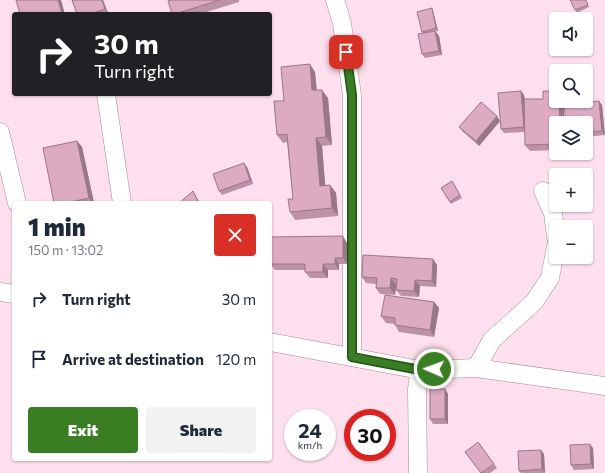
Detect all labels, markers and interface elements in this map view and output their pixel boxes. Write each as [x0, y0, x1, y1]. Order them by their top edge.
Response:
map controls [549, 12, 593, 264]
button: sound [549, 12, 593, 56]
text: 30 m [94, 26, 159, 60]
icon: right [28, 28, 80, 80]
pin [329, 35, 363, 69]
icon: arrive [335, 41, 357, 63]
text: Turn right [94, 60, 174, 82]
button: search [549, 64, 593, 108]
button: layers [549, 116, 593, 160]
button: + [549, 168, 593, 212]
text: 1 min [28, 212, 86, 241]
button: close [214, 214, 256, 256]
button: − [549, 220, 593, 264]
text: 150 m · 13:02 [28, 242, 103, 258]
icon: right [28, 288, 50, 310]
text: Turn right [62, 290, 131, 308]
text: 30 m [222, 290, 256, 308]
icon: arrive [28, 348, 50, 370]
position arrow [413, 348, 455, 390]
text: Arrive at destination [62, 350, 204, 368]
text: 120 m [216, 350, 256, 368]
button: Exit [28, 407, 138, 453]
button: Share [146, 407, 256, 453]
speed limit sign: 30 [344, 409, 396, 461]
text: 24 [298, 418, 322, 442]
text: km/h [298, 439, 322, 451]

